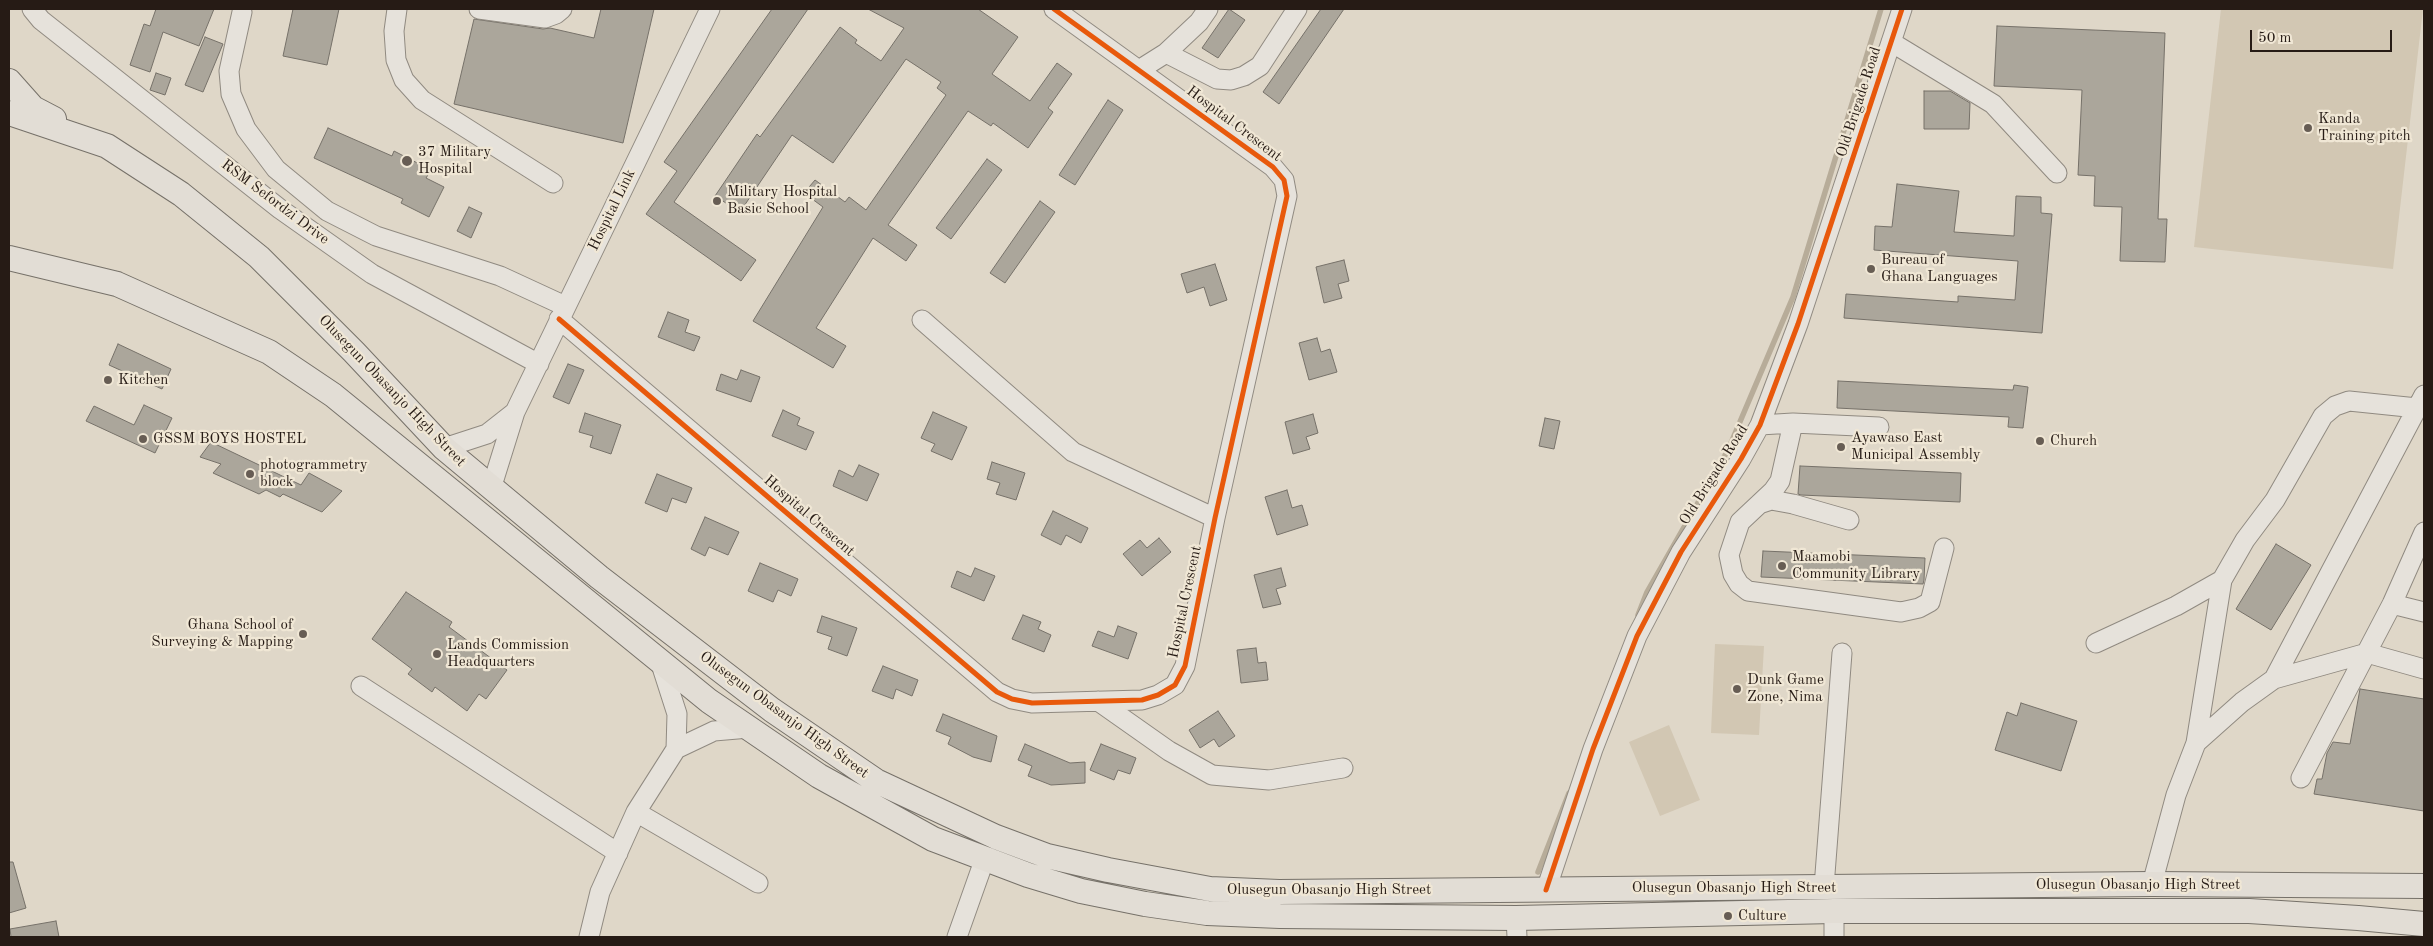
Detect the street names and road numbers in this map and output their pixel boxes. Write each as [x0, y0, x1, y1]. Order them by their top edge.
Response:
street label: Old Brigade Road [1833, 45, 1885, 159]
street label: Hospital Crescent [1183, 82, 1285, 166]
street label: RSM Sefordzi Drive [218, 156, 332, 248]
street label: Hospital Link [585, 166, 639, 254]
street label: Olusegun Obasanjo High Street [314, 311, 470, 471]
street label: Old Brigade Road [1676, 421, 1752, 529]
street label: Hospital Crescent [760, 472, 858, 560]
street label: Hospital Crescent [1164, 544, 1206, 660]
street label: Olusegun Obasanjo High Street [696, 648, 872, 782]
street label: Olusegun Obasanjo High Street [2036, 876, 2240, 894]
street label: Olusegun Obasanjo High Street [1632, 879, 1836, 897]
street label: Olusegun Obasanjo High Street [1227, 881, 1431, 899]

